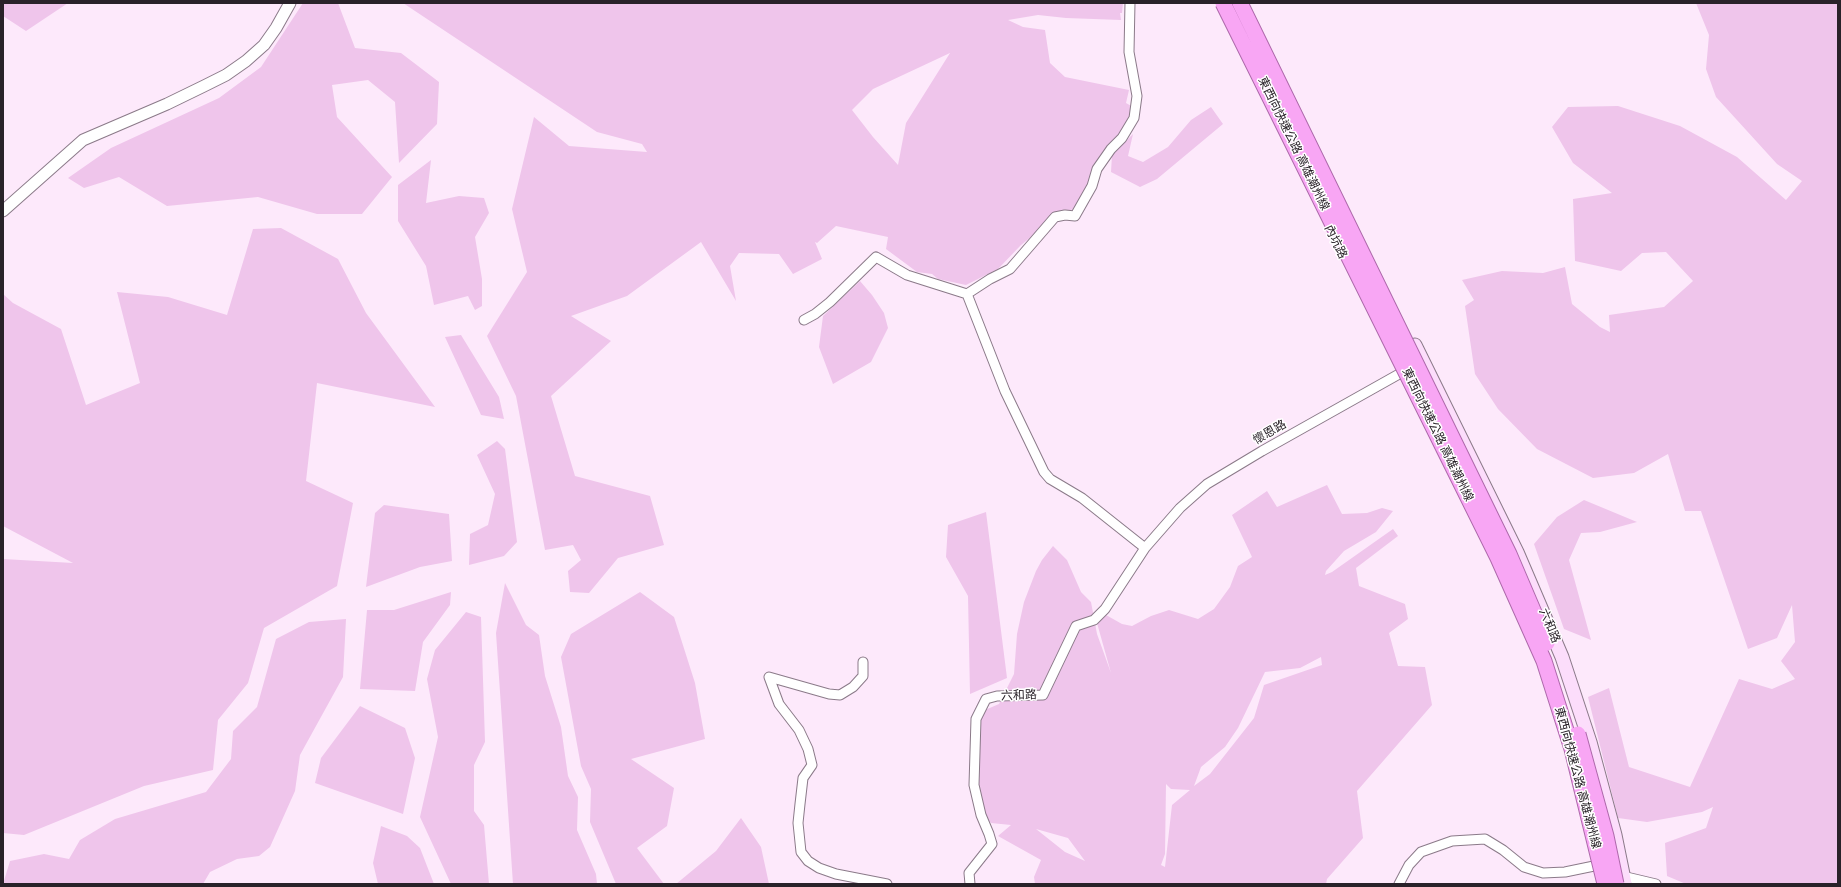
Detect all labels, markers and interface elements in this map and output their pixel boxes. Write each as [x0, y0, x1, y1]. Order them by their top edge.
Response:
street label: 東西向快速公路 高雄潮州線 [1254, 75, 1332, 213]
street label: 內坑路 [1321, 223, 1349, 261]
street label: 東西向快速公路 高雄潮州線 [1398, 366, 1476, 504]
street label: 懷恩路 [1251, 418, 1289, 448]
street label: 六和路 [1535, 607, 1563, 645]
street label: 六和路 [1001, 688, 1037, 704]
street label: 東西向快速公路 高雄潮州線 [1551, 705, 1603, 851]

